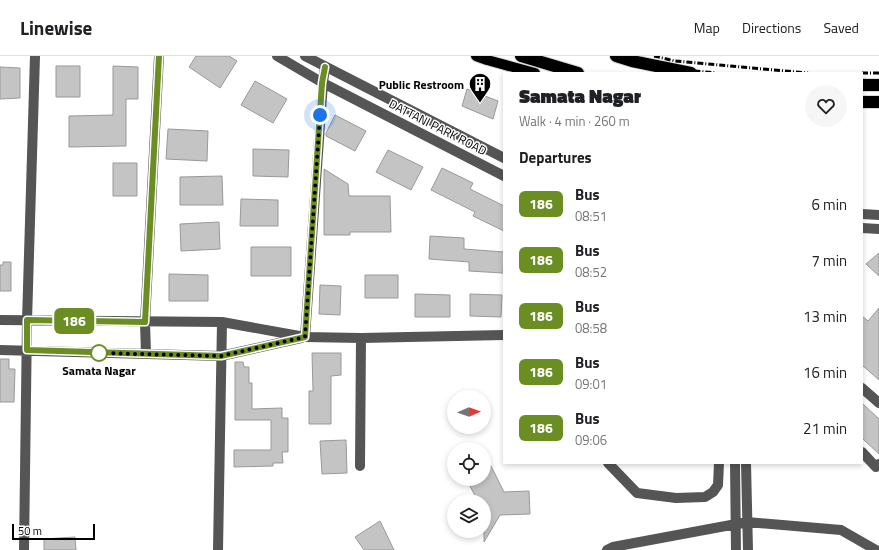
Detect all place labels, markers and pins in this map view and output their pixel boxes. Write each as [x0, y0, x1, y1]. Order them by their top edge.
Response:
building icon: Public Restroom [467, 71, 493, 104]
place label: Public Restroom [379, 75, 464, 94]
marker: Samata Nagar [90, 344, 108, 362]
place label: Samata Nagar [62, 361, 136, 380]

